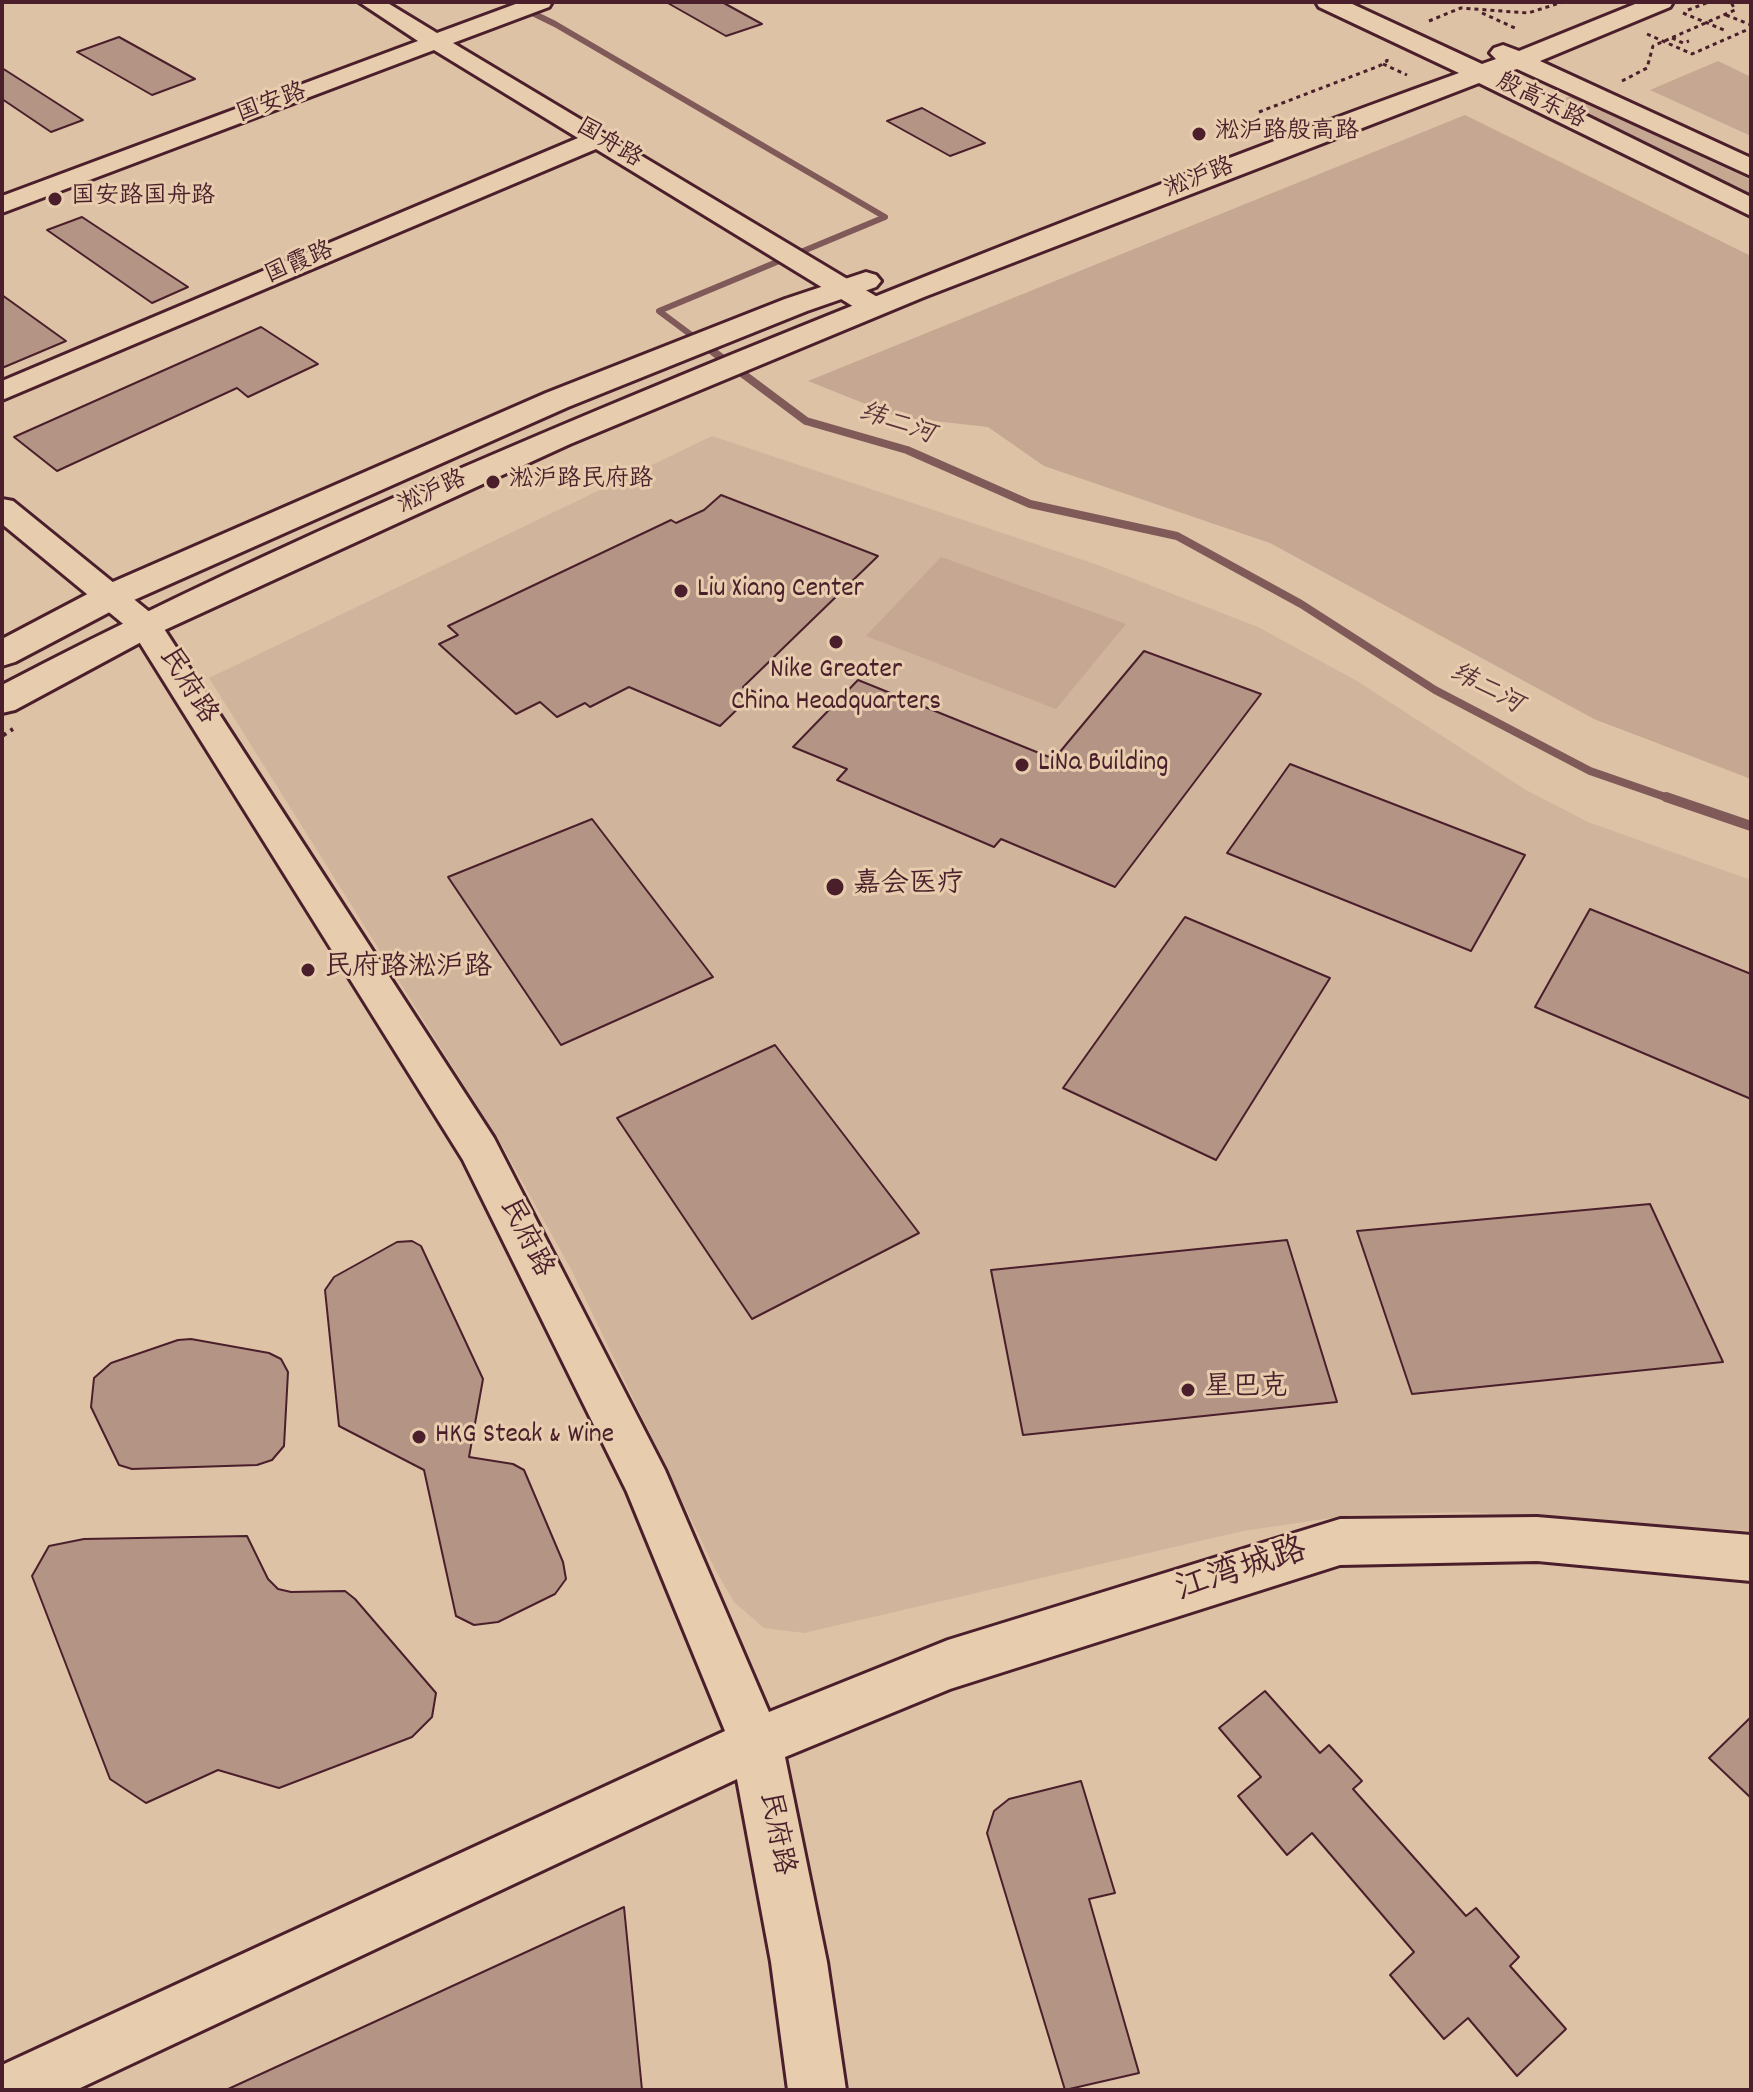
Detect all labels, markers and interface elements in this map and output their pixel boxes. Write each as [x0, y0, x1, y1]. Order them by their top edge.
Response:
street label: 殷高东路 [1491, 69, 1589, 137]
street label: 国安路 [233, 79, 311, 131]
street label: 国舟路 [570, 114, 646, 176]
place label: 淞沪路殷高路 [1215, 120, 1359, 148]
marker: 淞沪路殷高路 [1190, 125, 1208, 143]
street label: 淞沪路 [1161, 154, 1239, 206]
place label: 国安路国舟路 [71, 185, 215, 213]
marker: 国安路国舟路 [46, 190, 64, 208]
street label: 国霞路 [261, 238, 339, 292]
water label: 纬二河 [854, 399, 938, 453]
street label: 淞沪路 [394, 466, 472, 522]
place label: 淞沪路民府路 [509, 468, 653, 496]
marker: 淞沪路民府路 [484, 473, 502, 491]
place label: Liu Xiang Center [697, 574, 864, 608]
marker: Liu Xiang Center [672, 582, 690, 600]
marker: Nike Greater China Headquarters [827, 633, 845, 651]
street label: 民府路 [149, 642, 223, 732]
place label: Nike Greater China Headquarters [731, 655, 941, 721]
water label: 纬二河 [1443, 659, 1527, 723]
place label: LiNa Building [1038, 748, 1169, 782]
marker: LiNa Building [1013, 756, 1031, 774]
place label: 嘉会医疗 [853, 870, 965, 904]
marker: 嘉会医疗 [824, 876, 846, 898]
place label: 民府路淞沪路 [324, 953, 492, 987]
marker: 民府路淞沪路 [299, 961, 317, 979]
street label: 民府路 [490, 1194, 558, 1284]
place label: 星巴克 [1204, 1373, 1288, 1407]
marker: 星巴克 [1179, 1381, 1197, 1399]
place label: HKG Steak & Wine [435, 1420, 614, 1454]
marker: HKG Steak & Wine [410, 1428, 428, 1446]
street label: 江湾城路 [1171, 1533, 1313, 1613]
street label: 民府路 [749, 1790, 799, 1878]

